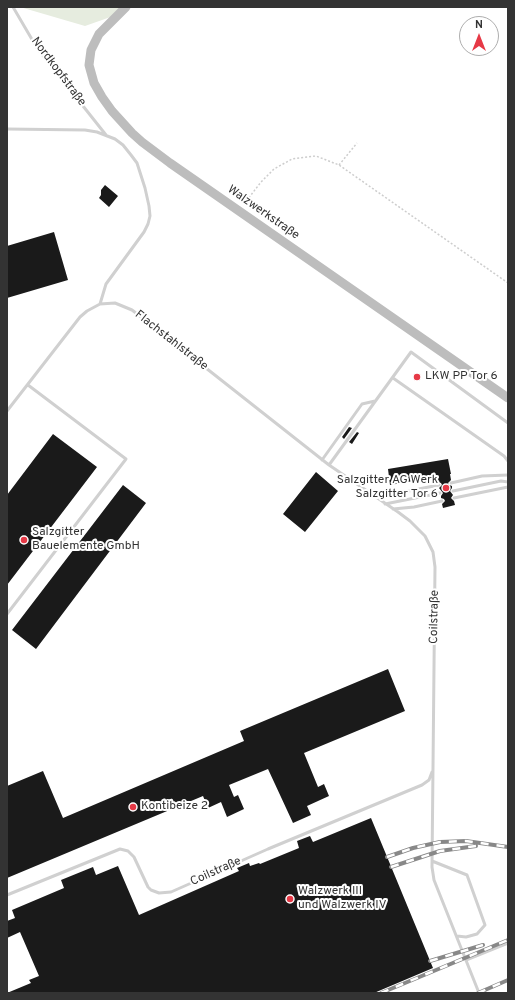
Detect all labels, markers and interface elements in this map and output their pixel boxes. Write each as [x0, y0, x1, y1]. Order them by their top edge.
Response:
north arrow [459, 16, 499, 56]
text: N [475, 18, 483, 32]
street label: Nordkopfstraße [27, 35, 89, 109]
street label: Walzwerkstraße [224, 183, 302, 243]
street label: Flachstahlstraße [132, 308, 210, 374]
place label: LKW PP Tor 6 [425, 370, 498, 384]
marker: LKW PP Tor 6 [412, 372, 422, 382]
place label: Salzgitter AG Werk Salzgitter Tor 6 [337, 474, 438, 502]
marker: Salzgitter AG Werk Salzgitter Tor 6 [441, 483, 451, 493]
place label: Salzgitter Bauelemente GmbH [32, 526, 140, 554]
marker: Salzgitter Bauelemente GmbH [19, 535, 29, 545]
street label: Coilstraße [427, 590, 443, 644]
place label: Kontibeize 2 [141, 800, 208, 814]
marker: Kontibeize 2 [128, 802, 138, 812]
street label: Coilstraße [188, 854, 244, 890]
place label: Walzwerk III und Walzwerk IV [298, 885, 387, 913]
marker: Walzwerk III und Walzwerk IV [285, 894, 295, 904]

